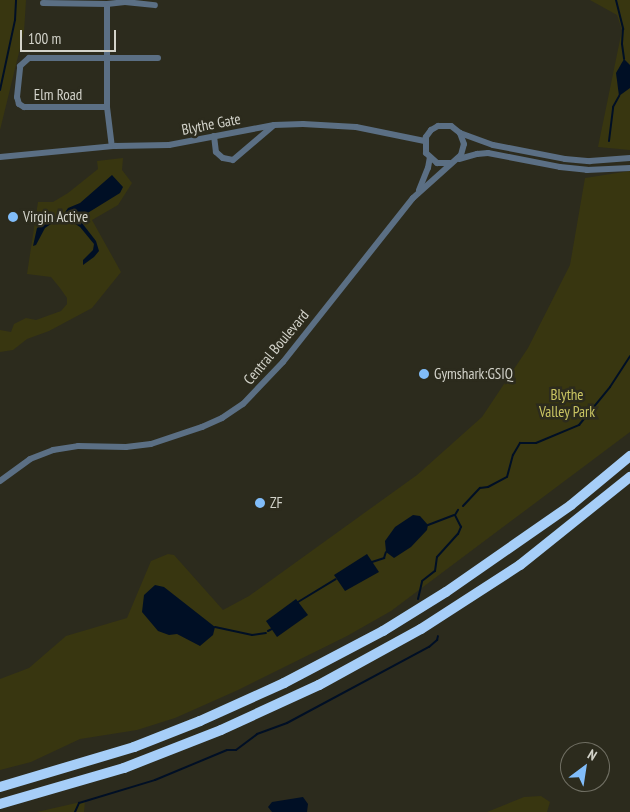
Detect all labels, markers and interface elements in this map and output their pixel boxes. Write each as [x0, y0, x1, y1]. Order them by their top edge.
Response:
scale bar [22, 20, 119, 52]
text: 100 m [28, 29, 61, 48]
street label: Elm Road [34, 86, 82, 104]
street label: Blythe Gate [180, 109, 242, 139]
place label: Virgin Active [23, 208, 88, 226]
marker: Virgin Active [7, 211, 19, 223]
street label: Central Boulevard [240, 306, 312, 388]
place label: Gymshark:GSIQ [434, 365, 513, 383]
marker: Gymshark:GSIQ [418, 368, 430, 380]
park label: Blythe Valley Park [539, 385, 595, 420]
place label: ZF [270, 494, 283, 512]
marker: ZF [254, 497, 266, 509]
north arrow [560, 742, 610, 792]
text: N [584, 745, 600, 765]

